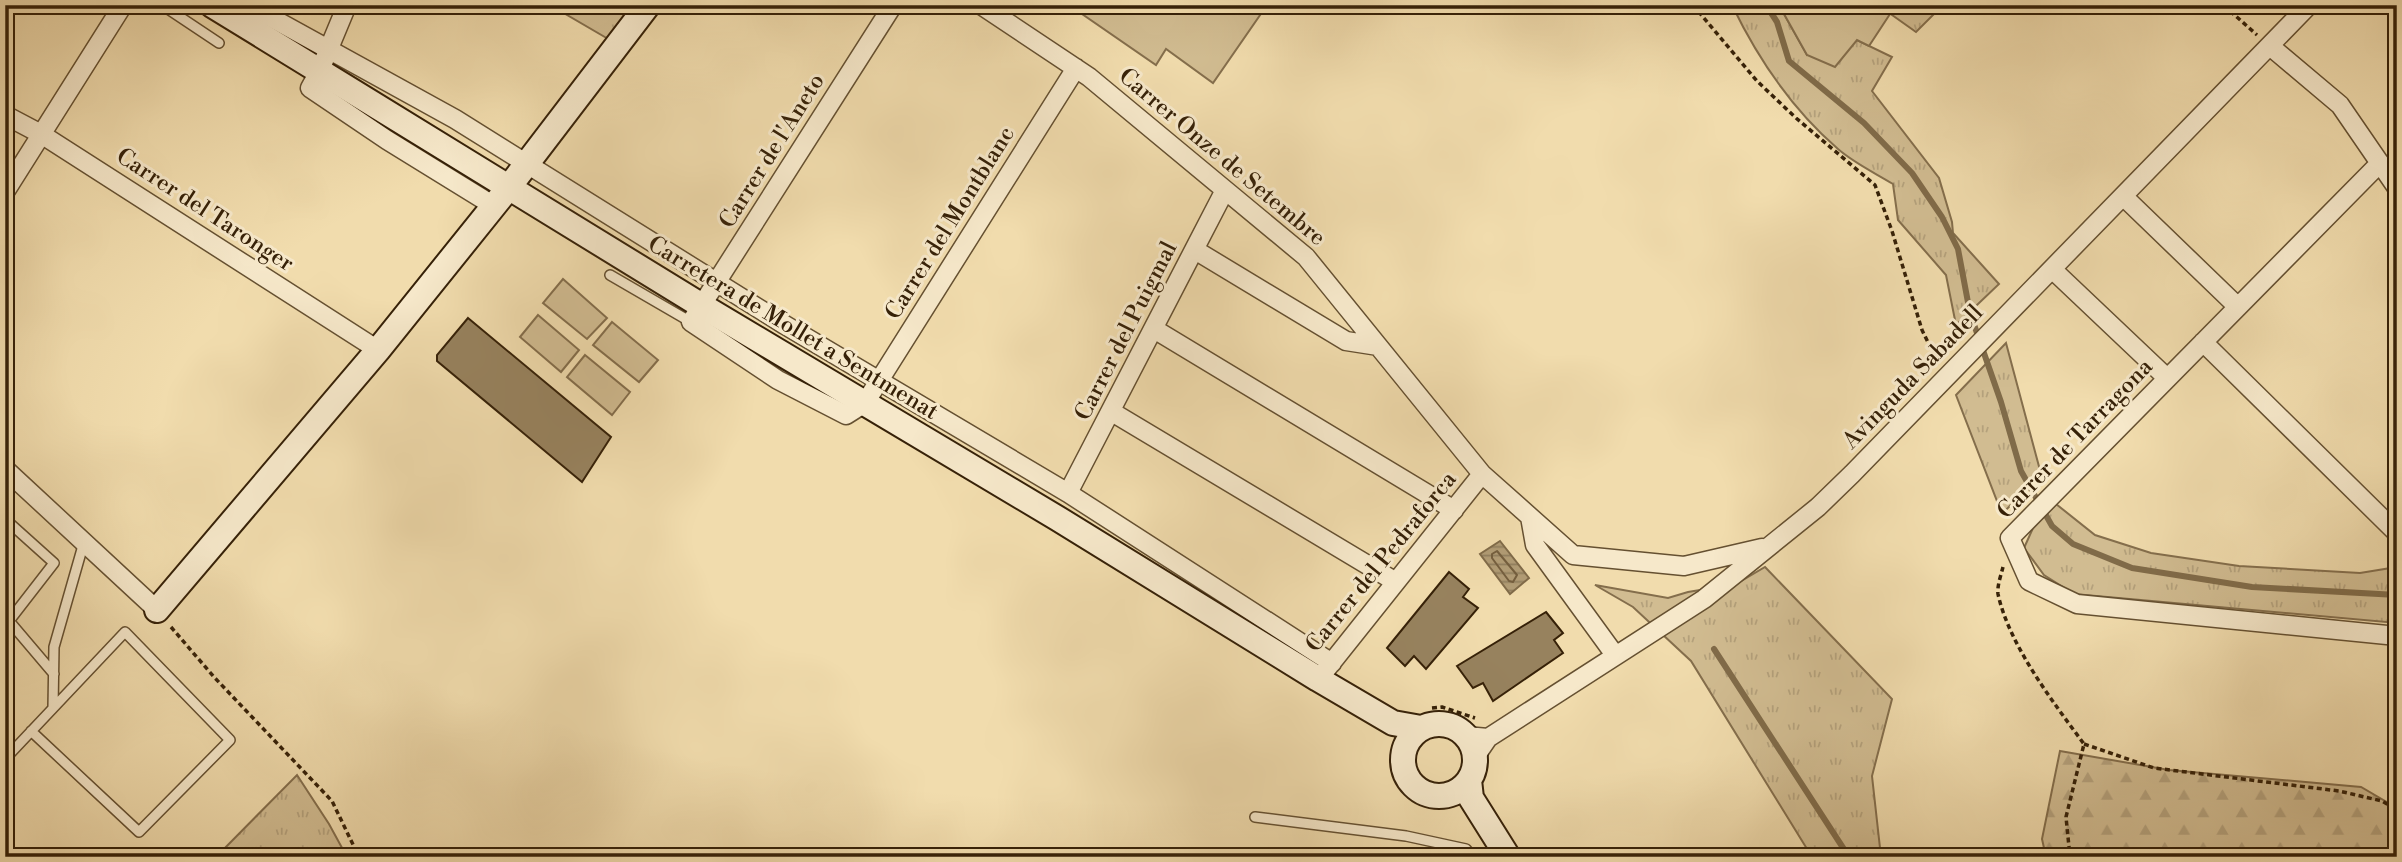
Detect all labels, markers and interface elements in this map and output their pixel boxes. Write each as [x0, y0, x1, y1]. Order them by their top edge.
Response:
street label: Carrer Onze de Setembre [1113, 62, 1331, 252]
street label: Carrer de l'Aneto [713, 68, 831, 234]
street label: Carrer del Montblanc [879, 121, 1021, 325]
street label: Carrer del Taronger [111, 142, 299, 278]
street label: Carretera de Mollet a Sentmenat [643, 230, 943, 426]
street label: Carrer del Puigmal [1069, 237, 1183, 425]
street label: Avinguda Sabadell [1836, 299, 1989, 456]
street label: Carrer de Tarragona [1991, 353, 2159, 525]
street label: Carrer del Pedraforca [1300, 466, 1463, 658]

